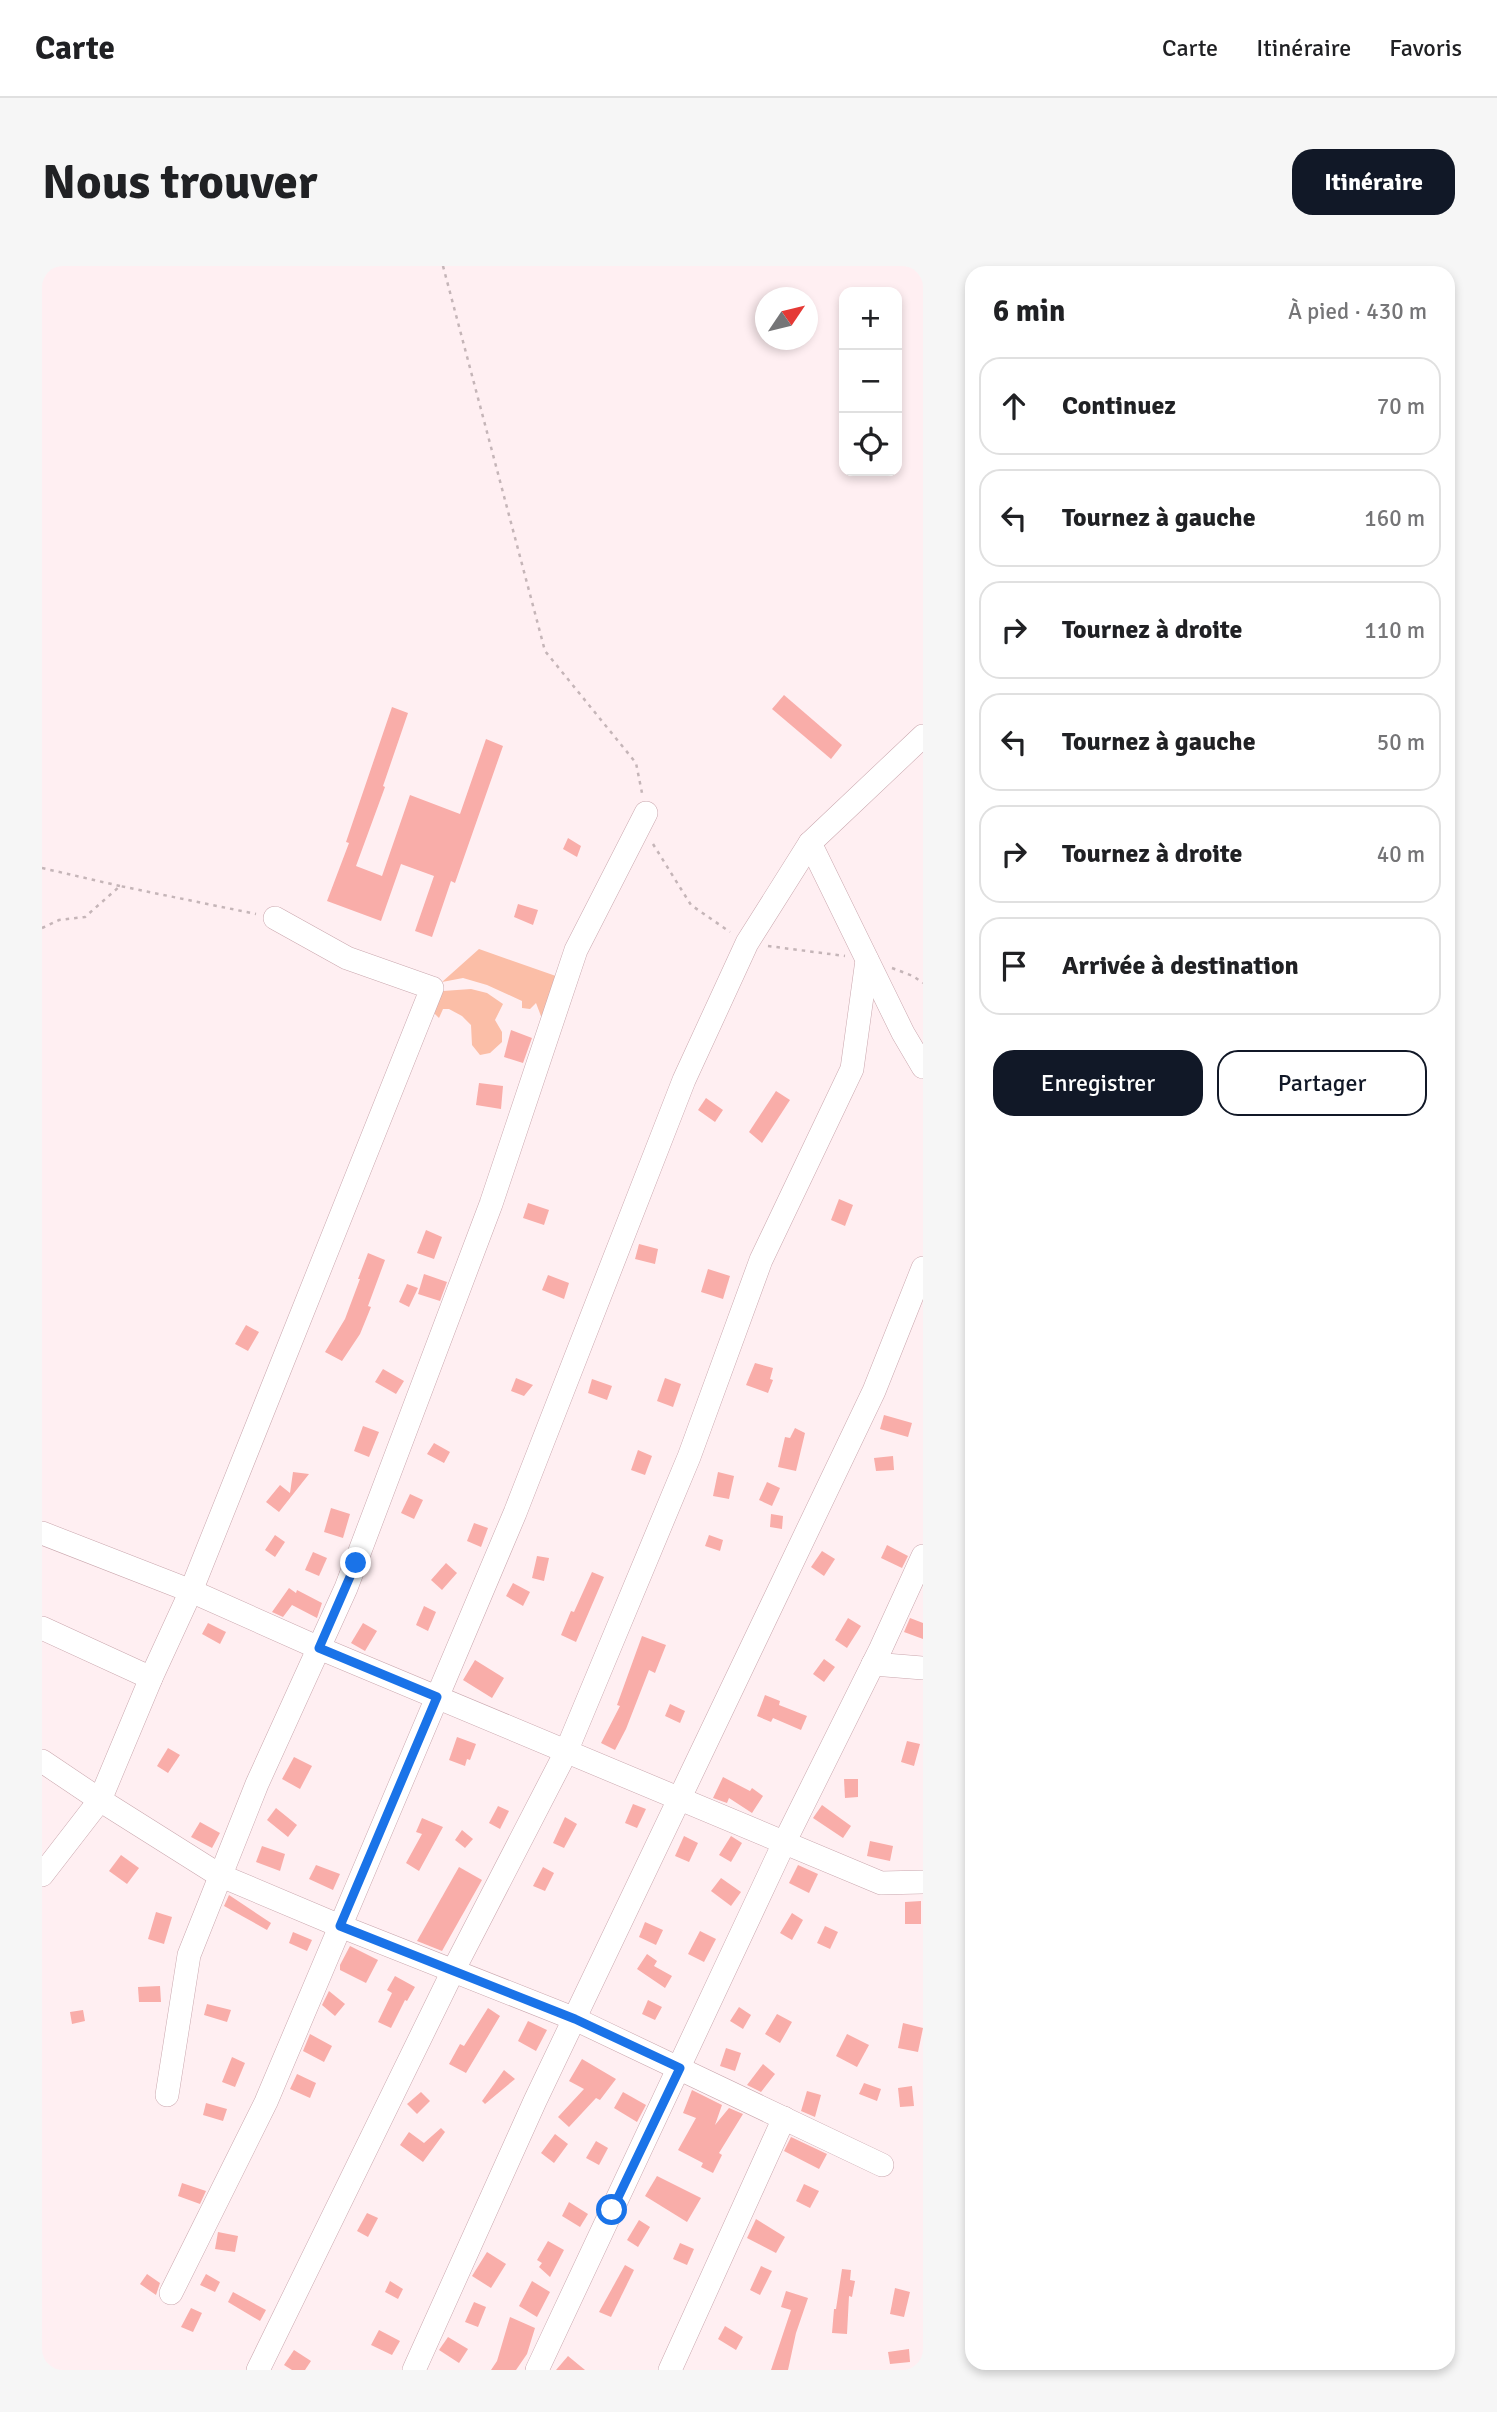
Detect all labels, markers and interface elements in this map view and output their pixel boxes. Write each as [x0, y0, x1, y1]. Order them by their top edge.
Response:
text: Carte [35, 28, 115, 69]
text: Carte [1162, 33, 1218, 63]
text: Itinéraire [1256, 33, 1351, 63]
text: Favoris [1389, 33, 1462, 63]
button: Itinéraire [1292, 149, 1455, 215]
text: Nous trouver [42, 152, 317, 212]
north arrow [755, 287, 818, 350]
map controls [839, 287, 902, 476]
button: + [839, 287, 902, 350]
text: 6 min [993, 293, 1065, 330]
text: À pied · 430 m [1288, 297, 1427, 326]
button: − [839, 350, 902, 413]
icon: ahead [995, 387, 1033, 425]
text: Continuez [1062, 390, 1176, 422]
text: 70 m [1377, 392, 1425, 421]
button: locate [839, 413, 902, 476]
icon: left [995, 499, 1033, 537]
text: Tournez à gauche [1062, 502, 1256, 534]
text: 160 m [1364, 504, 1425, 533]
icon: right [995, 611, 1033, 649]
text: Tournez à droite [1062, 614, 1242, 646]
text: 110 m [1364, 616, 1425, 645]
icon: left [995, 723, 1033, 761]
text: Tournez à gauche [1062, 726, 1256, 758]
text: 50 m [1377, 728, 1425, 757]
icon: right [995, 835, 1033, 873]
text: Tournez à droite [1062, 838, 1242, 870]
text: 40 m [1377, 840, 1425, 869]
icon: arrive [995, 947, 1033, 985]
text: Arrivée à destination [1062, 950, 1299, 982]
button: Enregistrer [993, 1050, 1203, 1116]
button: Partager [1217, 1050, 1427, 1116]
route end [340, 1547, 371, 1578]
route start [596, 2194, 627, 2225]

